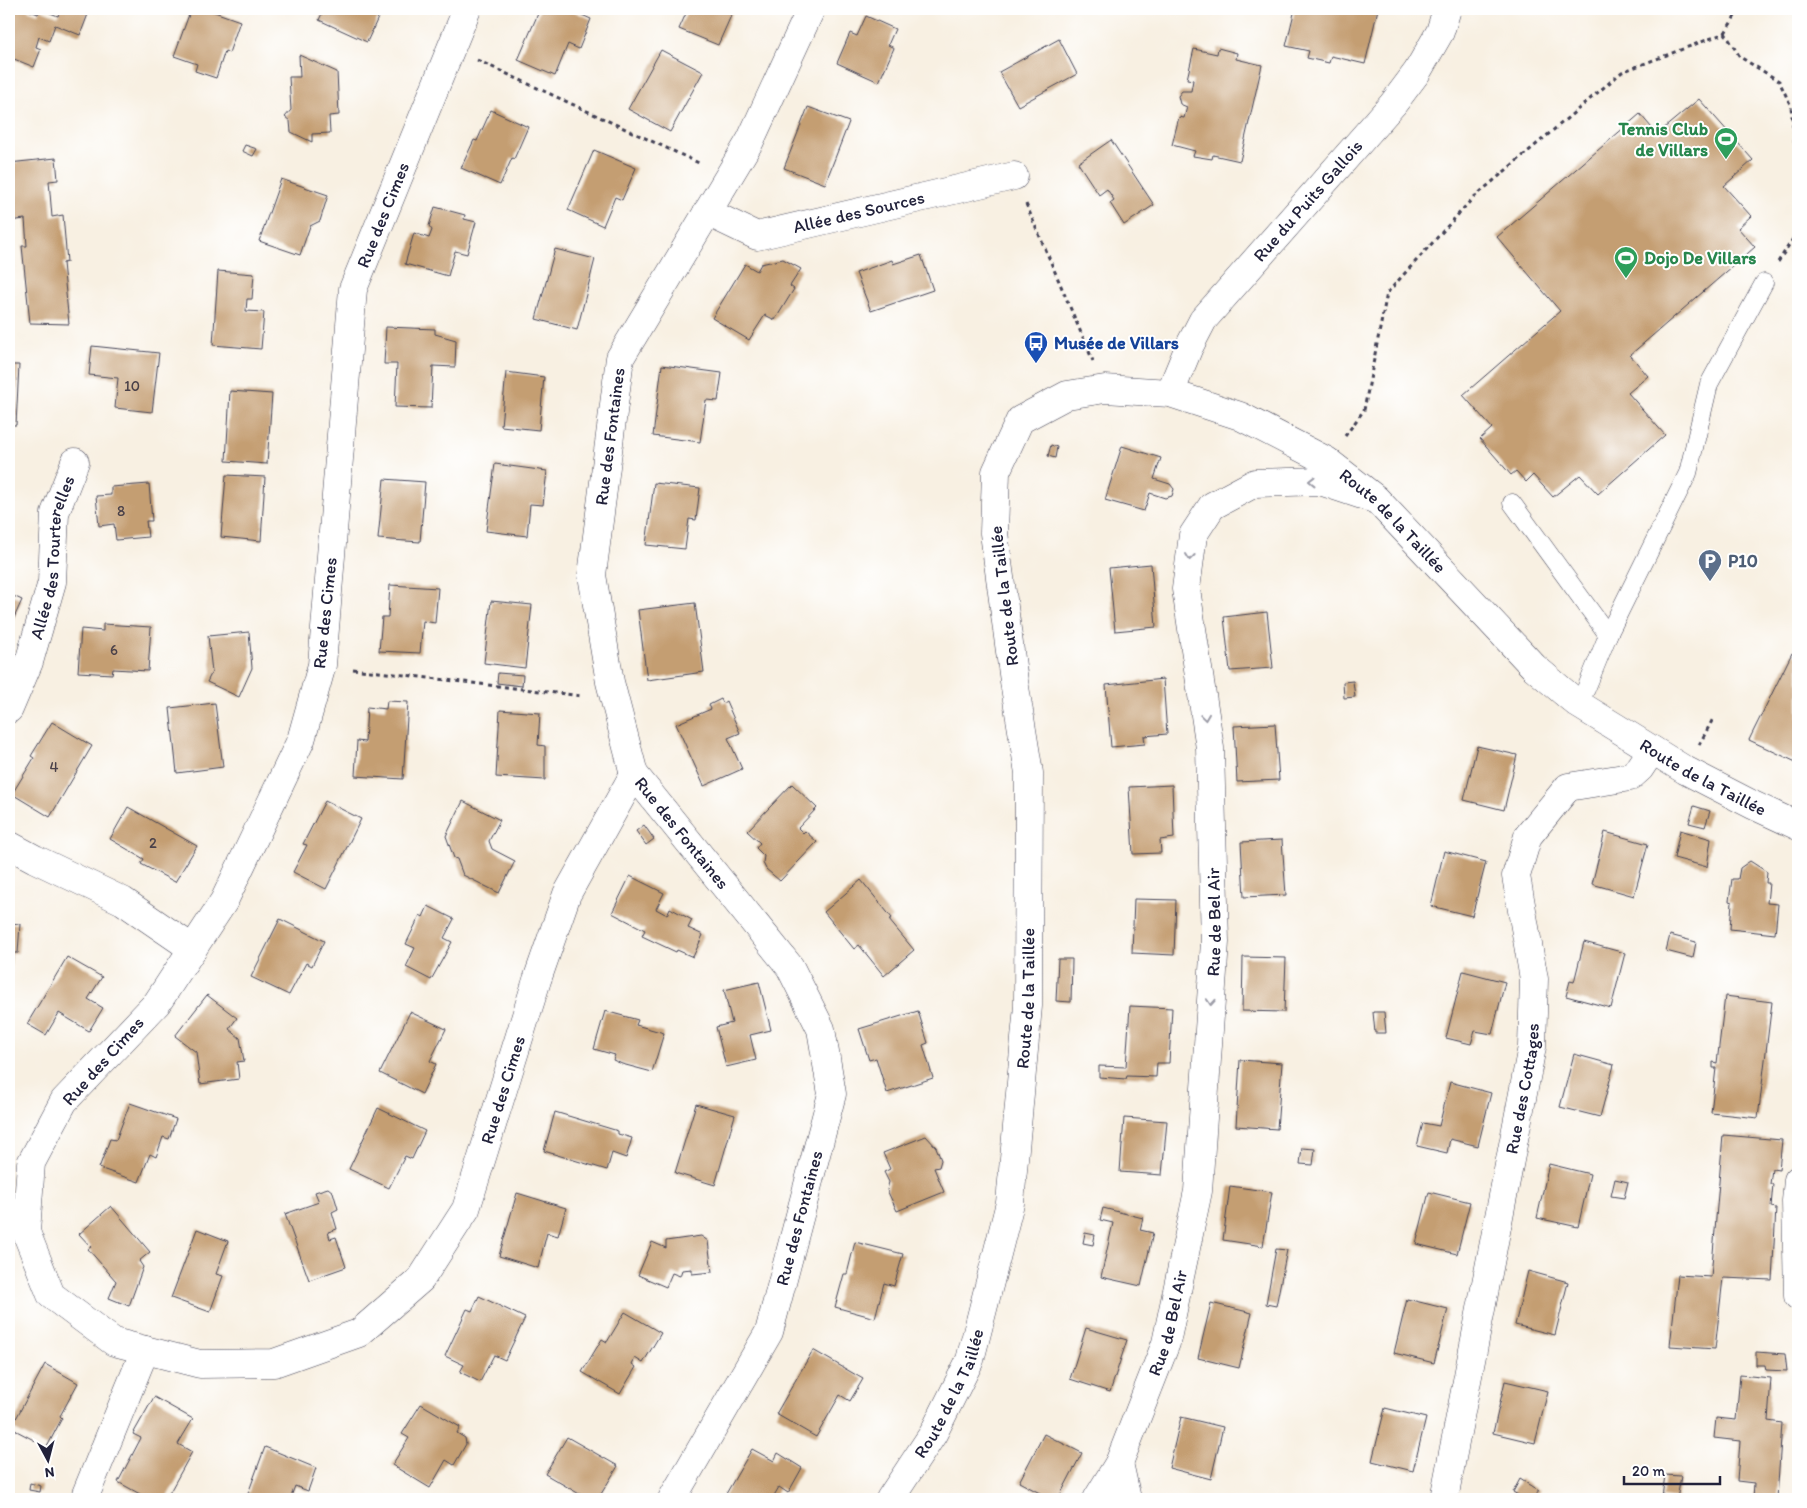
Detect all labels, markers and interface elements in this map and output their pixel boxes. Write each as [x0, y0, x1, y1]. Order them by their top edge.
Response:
place label: Tennis Club de Villars [1618, 118, 1708, 161]
sports icon: Tennis Club de Villars [1713, 126, 1739, 160]
street label: Rue du Puits Gallois [1248, 135, 1367, 266]
street label: Rue des Cimes [352, 159, 414, 271]
street label: Allée des Sources [791, 186, 927, 238]
sports icon: Dojo De Villars [1613, 245, 1639, 279]
place label: Dojo De Villars [1644, 247, 1756, 269]
bus stop icon: Musée de Villars [1023, 330, 1049, 364]
place label: Musée de Villars [1054, 332, 1179, 354]
street label: Rue des Fontaines [590, 366, 630, 507]
house number: 10 [124, 377, 140, 395]
street label: Route de la Taillée [1335, 464, 1451, 578]
street label: Allée des Tourterelles [25, 472, 80, 642]
one-way arrow [1308, 476, 1316, 486]
house number: 8 [117, 502, 125, 520]
street label: Route de la Taillée [984, 525, 1024, 667]
parking icon: P10 [1697, 548, 1723, 582]
place label: P10 [1728, 550, 1758, 572]
one-way arrow [1185, 553, 1196, 561]
street label: Rue des Cimes [308, 556, 342, 670]
house number: 6 [110, 641, 118, 659]
one-way arrow [1200, 713, 1210, 722]
street label: Route de la Taillée [1636, 734, 1770, 821]
house number: 4 [49, 758, 59, 776]
street label: Rue des Fontaines [630, 772, 734, 894]
house number: 2 [149, 834, 157, 852]
street label: Rue de Bel Air [1202, 866, 1226, 977]
street label: Route de la Taillée [1011, 928, 1039, 1070]
one-way arrow [1205, 998, 1216, 1006]
street label: Rue des Cimes [57, 1012, 149, 1110]
street label: Rue des Cottages [1500, 1023, 1544, 1156]
street label: Rue des Cimes [476, 1033, 530, 1147]
street label: Rue des Fontaines [771, 1148, 828, 1288]
street label: Rue de Bel Air [1143, 1267, 1192, 1379]
street label: Route de la Taillée [909, 1326, 989, 1462]
north arrow [22, 1436, 72, 1486]
scale bar [1624, 1453, 1721, 1485]
text: 20 m [1632, 1462, 1666, 1480]
text: N [44, 1463, 55, 1481]

